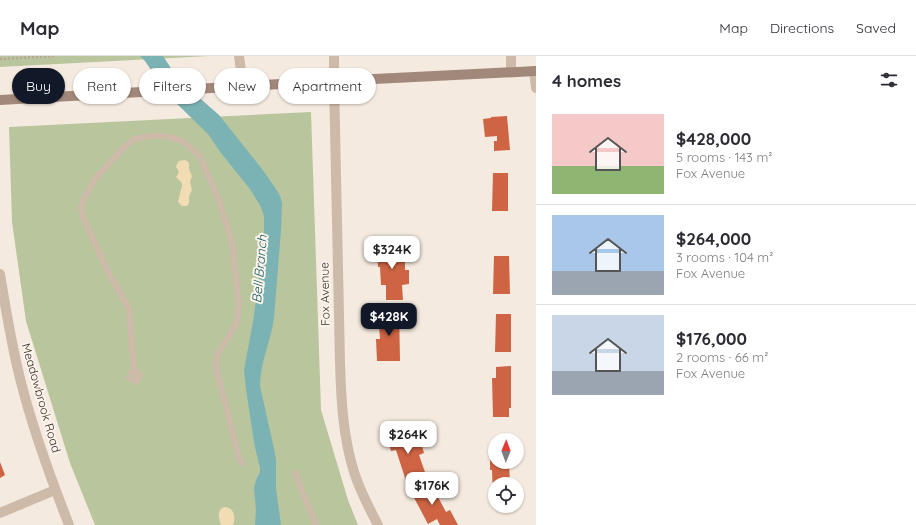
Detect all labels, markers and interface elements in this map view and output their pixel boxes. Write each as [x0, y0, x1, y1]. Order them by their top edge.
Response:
text: Map [20, 16, 59, 40]
text: Map [719, 19, 748, 37]
text: Directions [770, 19, 834, 37]
text: Saved [856, 19, 896, 37]
chip: Buy [12, 68, 65, 104]
chip: Rent [73, 68, 131, 104]
chip: Filters [139, 68, 206, 104]
chip: New [214, 68, 270, 104]
chip: Apartment [278, 68, 376, 104]
icon: filters [878, 69, 900, 91]
text: 4 homes [552, 70, 621, 91]
text: $428,000 [676, 128, 751, 149]
icon: home [584, 130, 632, 178]
text: 5 rooms · 143 m² [676, 149, 772, 165]
text: Fox Avenue [676, 165, 745, 181]
text: $264,000 [676, 228, 751, 249]
icon: home [584, 231, 632, 279]
water label: Bell Branch [248, 234, 270, 304]
pin: $324K [364, 236, 420, 270]
text: $324K [373, 241, 411, 257]
text: 3 rooms · 104 m² [676, 249, 773, 265]
street label: Fox Avenue [316, 262, 333, 326]
text: Fox Avenue [676, 265, 745, 281]
pin: $428K [361, 303, 417, 337]
text: $428K [370, 308, 408, 324]
text: $176,000 [676, 328, 747, 349]
icon: home [584, 331, 632, 379]
street label: Meadowbrook Road [19, 341, 64, 454]
text: 2 rooms · 66 m² [676, 349, 768, 365]
text: Fox Avenue [676, 365, 745, 381]
pin: $264K [380, 421, 436, 455]
text: $264K [389, 426, 427, 442]
north arrow [488, 433, 524, 469]
map controls [488, 433, 524, 513]
pin: $176K [404, 472, 460, 506]
text: $176K [414, 477, 450, 493]
button: locate [488, 477, 524, 513]

